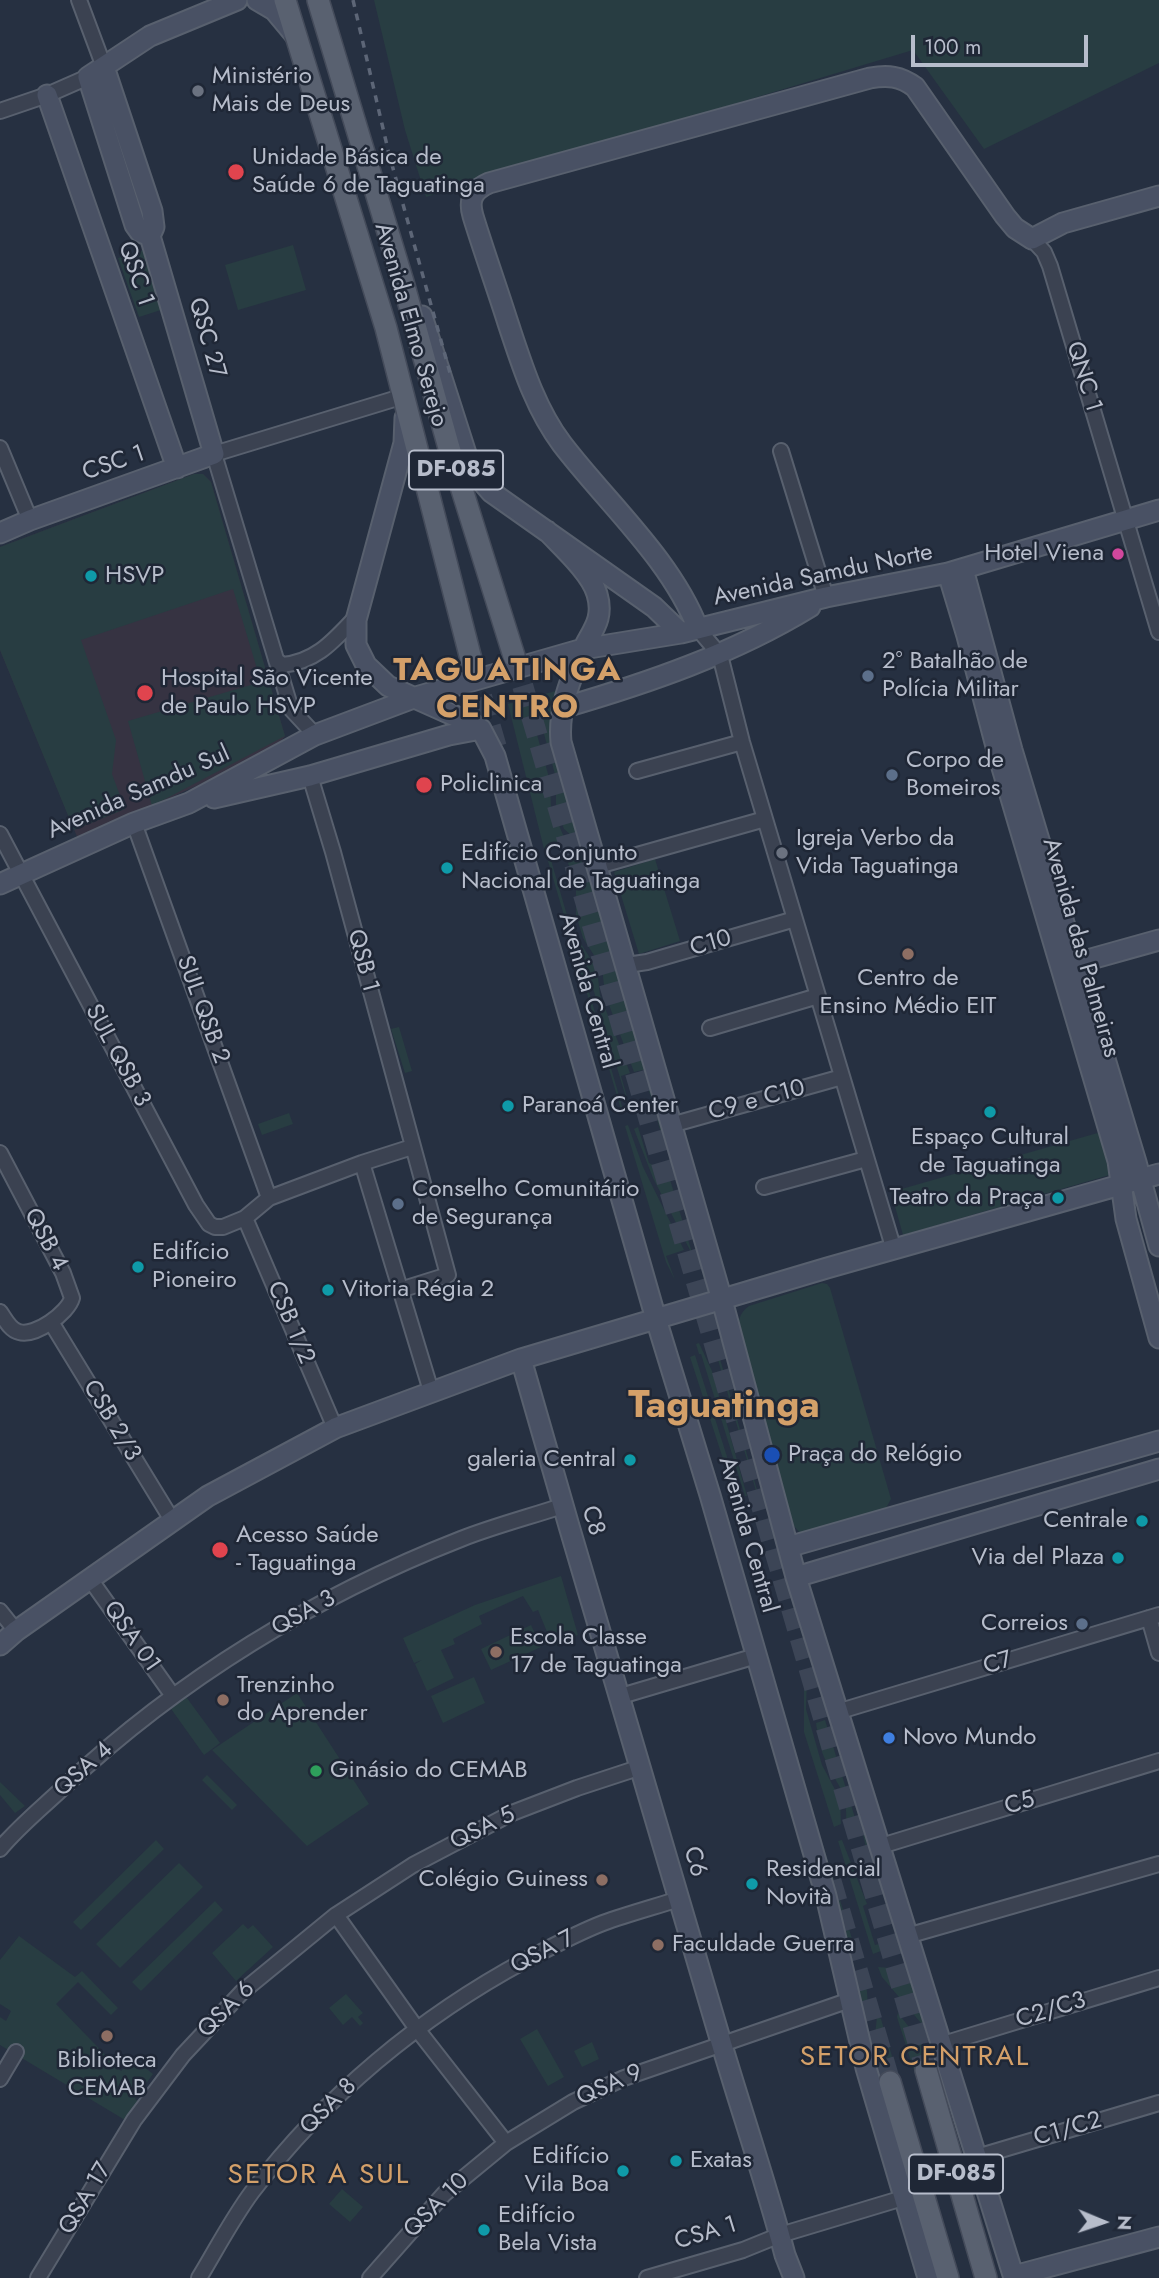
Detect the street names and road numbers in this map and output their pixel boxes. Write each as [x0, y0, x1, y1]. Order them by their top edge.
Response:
street label: Avenida Elmo Serejo [367, 220, 453, 430]
street label: QSC 1 [111, 238, 159, 310]
street label: QSC 27 [181, 295, 231, 381]
street label: QNC 1 [1059, 338, 1107, 416]
street label: CSC 1 [79, 440, 149, 488]
road number: DF-085 [409, 450, 503, 490]
street label: Avenida Samdu Norte [711, 539, 935, 613]
street label: Avenida Samdu Sul [43, 740, 235, 846]
street label: Avenida das Palmeiras [1035, 835, 1125, 1061]
street label: Avenida Central [551, 910, 623, 1072]
street label: C10 [687, 924, 735, 964]
street label: QSB 1 [340, 927, 384, 995]
street label: SUL QSB 2 [169, 952, 235, 1068]
street label: SUL QSB 3 [78, 1000, 156, 1112]
street label: C9 e C10 [706, 1074, 808, 1128]
street label: QSB 4 [17, 1204, 73, 1276]
street label: CSB 1/2 [260, 1277, 320, 1369]
street label: CSB 2/3 [76, 1375, 146, 1467]
street label: Avenida Central [711, 1454, 783, 1616]
street label: C8 [574, 1503, 610, 1539]
street label: QSA 3 [267, 1585, 341, 1643]
street label: QSA 01 [96, 1596, 166, 1678]
street label: C7 [980, 1646, 1016, 1682]
street label: QSA 4 [49, 1736, 119, 1804]
street label: C5 [1001, 1786, 1039, 1822]
street label: QSA 5 [446, 1801, 520, 1857]
street label: C6 [676, 1843, 712, 1881]
street label: QSA 7 [506, 1925, 580, 1981]
street label: QSA 6 [192, 1975, 262, 2045]
street label: C2/C3 [1013, 1987, 1089, 2035]
street label: QSA 9 [573, 2059, 647, 2113]
street label: QSA 8 [295, 2073, 363, 2141]
street label: C1/C2 [1031, 2107, 1105, 2153]
road number: DF-085 [909, 2154, 1003, 2194]
street label: QSA 17 [53, 2158, 119, 2240]
street label: QSA 10 [398, 2167, 476, 2245]
street label: CSA 1 [671, 2211, 741, 2257]

